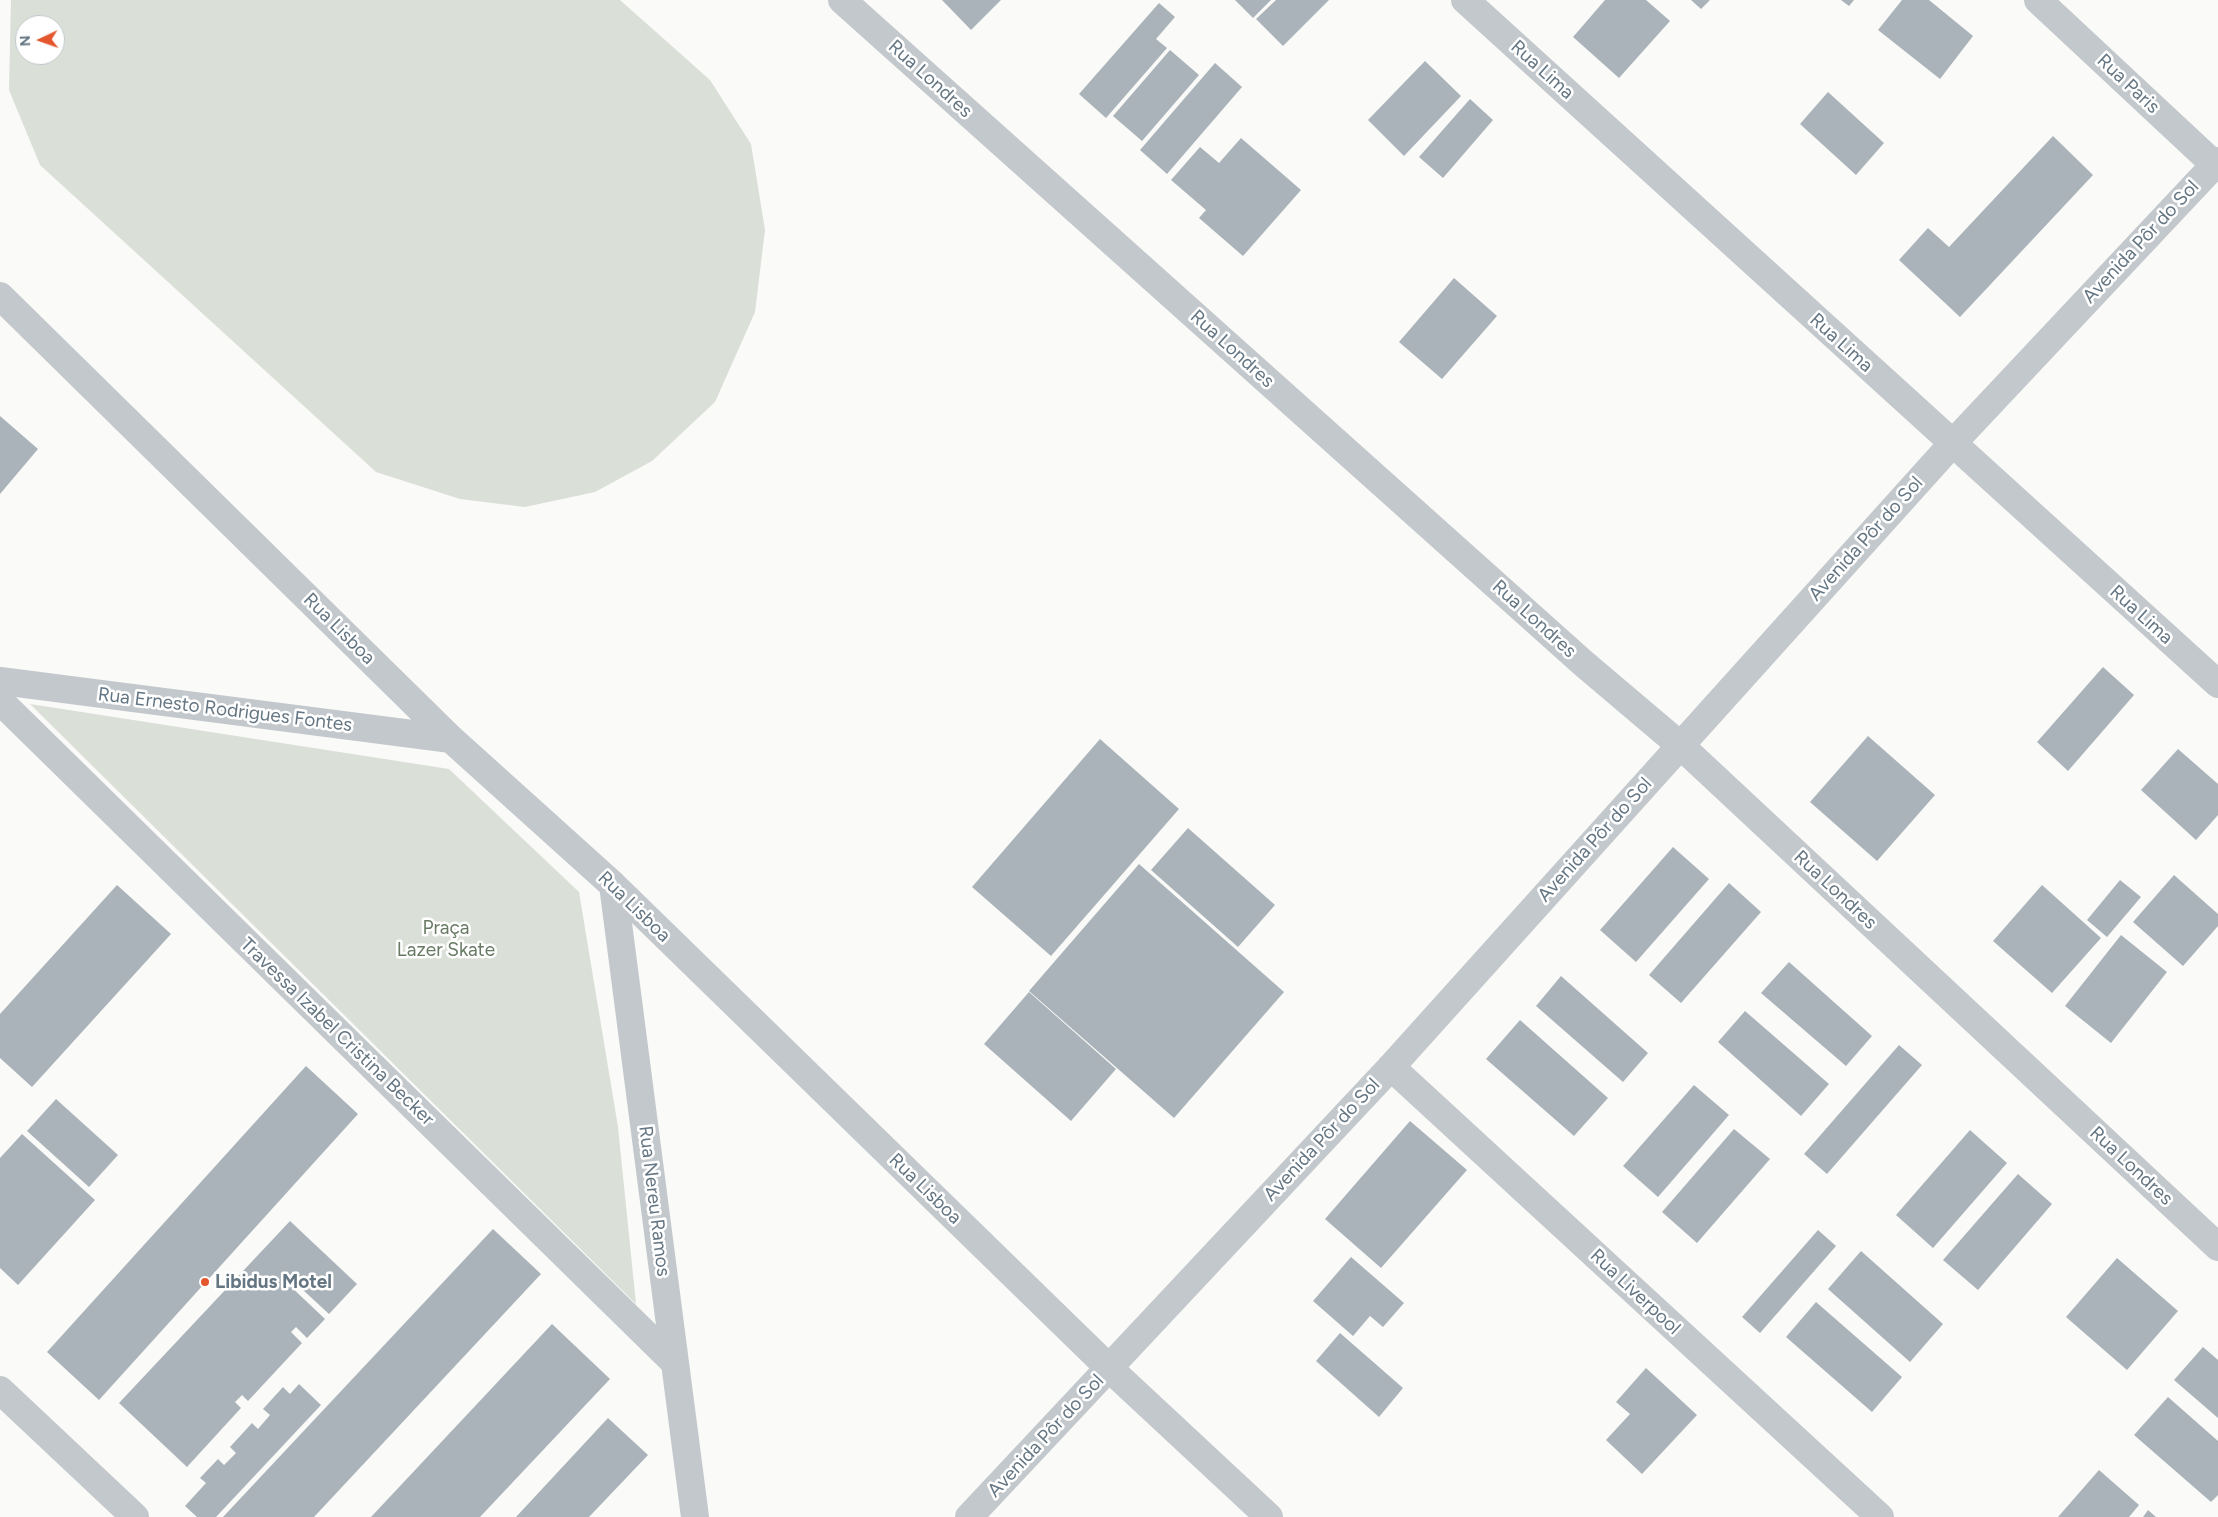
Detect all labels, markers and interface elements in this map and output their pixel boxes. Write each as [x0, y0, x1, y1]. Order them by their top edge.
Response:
north arrow [15, 15, 65, 65]
text: N [17, 35, 34, 47]
street label: Rua Londres [883, 35, 977, 123]
street label: Rua Lima [1506, 36, 1578, 104]
street label: Rua Paris [2092, 49, 2164, 119]
street label: Avenida Pôr do Sol [2078, 176, 2204, 308]
street label: Rua Londres [1185, 305, 1279, 393]
street label: Rua Lima [1805, 309, 1877, 377]
street label: Avenida Pôr do Sol [1804, 472, 1928, 606]
street label: Rua Londres [1487, 575, 1581, 663]
street label: Rua Lima [2105, 581, 2177, 649]
street label: Rua Lisboa [298, 588, 380, 670]
street label: Rua Ernesto Rodrigues Fontes [97, 683, 353, 737]
street label: Avenida Pôr do Sol [1533, 773, 1657, 907]
street label: Rua Londres [1789, 846, 1881, 934]
street label: Rua Lisboa [593, 867, 675, 947]
park label: Praça Lazer Skate [397, 917, 495, 961]
street label: Travessa Izabel Cristina Becker [235, 933, 439, 1131]
street label: Avenida Pôr do Sol [1259, 1074, 1385, 1206]
street label: Rua Londres [2085, 1122, 2177, 1210]
street label: Rua Nereu Ramos [633, 1124, 675, 1278]
street label: Rua Lisboa [884, 1149, 966, 1229]
street label: Rua Liverpool [1585, 1244, 1685, 1340]
place label: Libidus Motel [215, 1271, 332, 1293]
marker: Libidus Motel [199, 1276, 211, 1288]
street label: Avenida Pôr do Sol [983, 1370, 1109, 1502]

